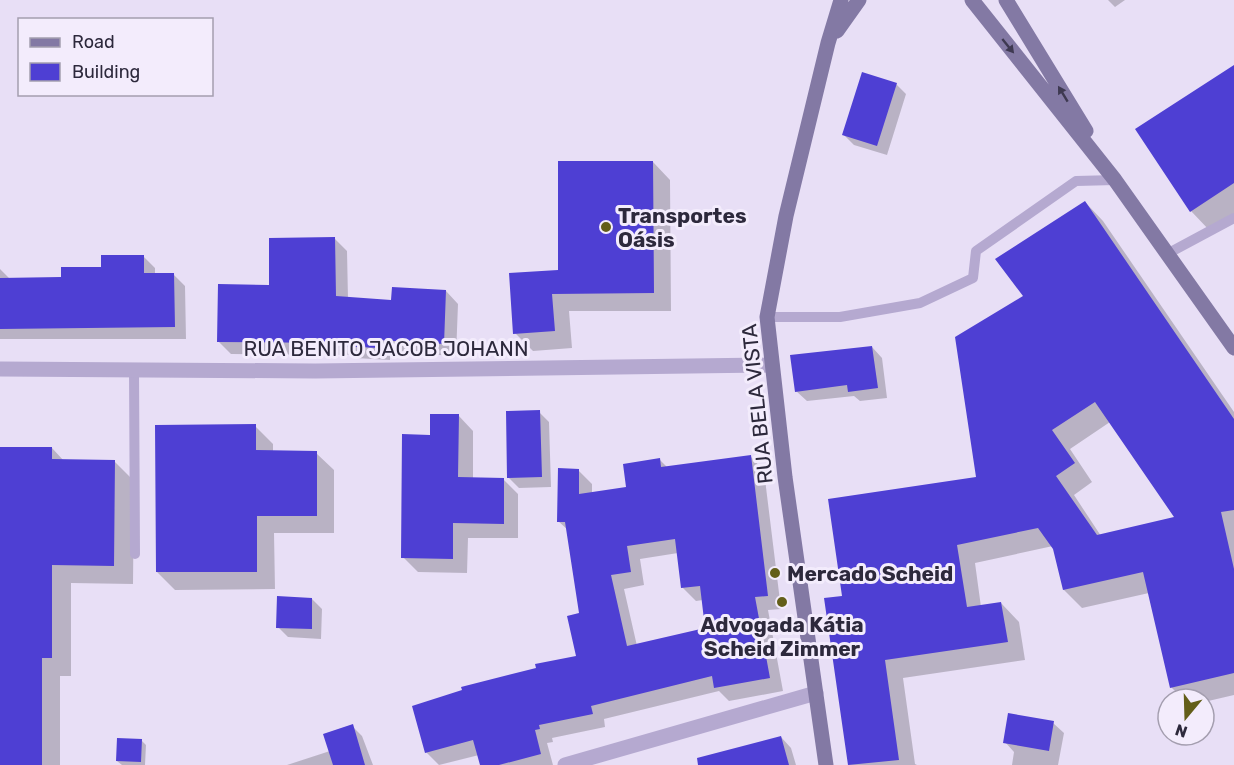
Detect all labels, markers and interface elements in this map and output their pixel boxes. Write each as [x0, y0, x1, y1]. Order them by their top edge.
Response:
legend [18, 18, 213, 96]
text: Road [72, 31, 115, 53]
one-way arrow [1001, 38, 1014, 54]
text: Building [72, 61, 140, 83]
one-way arrow [1058, 86, 1069, 102]
place label: Transportes Oásis [618, 203, 747, 252]
marker: Transportes Oásis [599, 220, 613, 234]
street label: RUA BELA VISTA [736, 323, 778, 485]
street label: RUA BENITO JACOB JOHANN [243, 336, 529, 361]
place label: Mercado Scheid [787, 561, 953, 586]
marker: Mercado Scheid [768, 566, 782, 580]
marker: Advogada Kátia Scheid Zimmer [775, 595, 789, 609]
place label: Advogada Kátia Scheid Zimmer [700, 612, 864, 661]
north arrow [1156, 687, 1216, 747]
text: N [1173, 720, 1190, 742]

